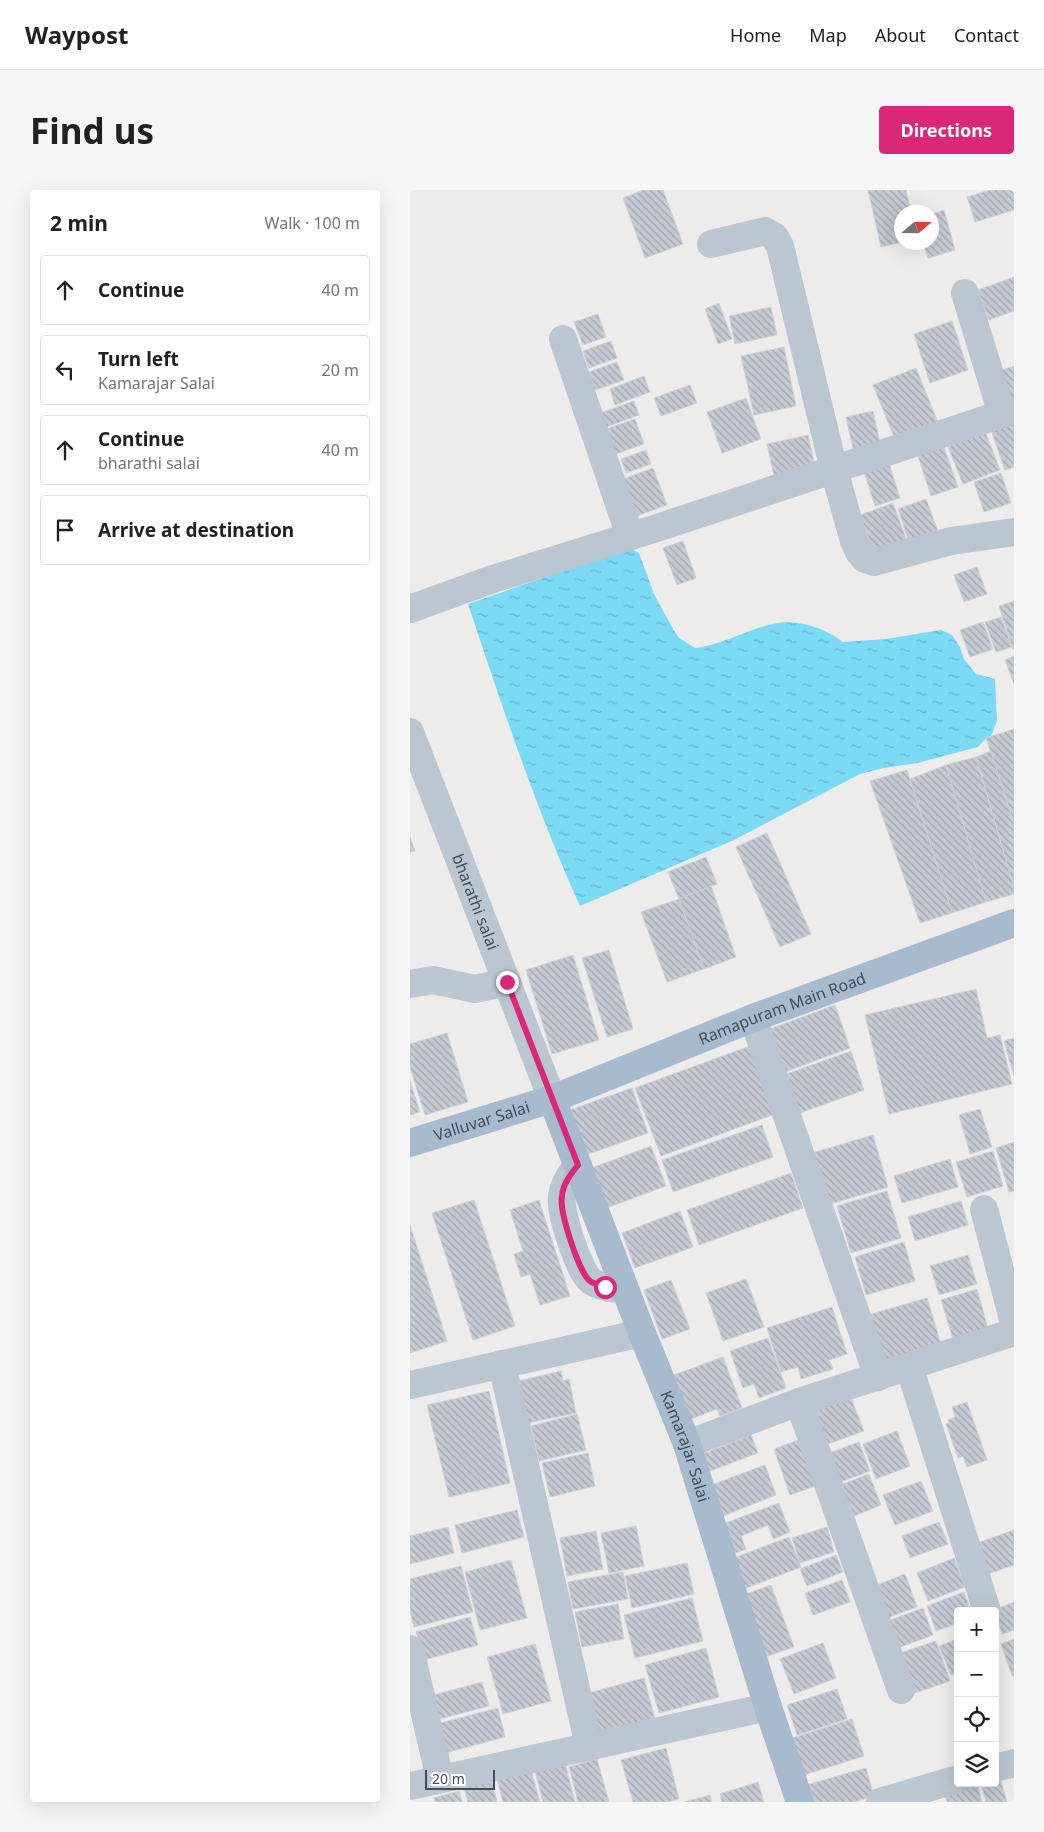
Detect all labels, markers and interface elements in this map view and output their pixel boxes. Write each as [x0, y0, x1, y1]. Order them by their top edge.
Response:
text: Waypost [25, 18, 128, 51]
text: Home [730, 23, 781, 47]
text: Map [809, 23, 847, 47]
text: About [875, 23, 926, 47]
text: Contact [954, 23, 1019, 47]
button: Directions [879, 106, 1014, 154]
text: Find us [30, 107, 154, 154]
north arrow [894, 205, 939, 250]
text: 2 min [50, 209, 108, 237]
text: Walk · 100 m [265, 212, 360, 234]
icon: ahead [51, 276, 79, 304]
text: Continue [98, 277, 184, 303]
text: 40 m [322, 279, 359, 301]
text: Turn left [98, 346, 179, 372]
icon: left [51, 356, 79, 384]
text: 20 m [322, 359, 359, 381]
text: Kamarajar Salai [98, 372, 215, 394]
text: Continue [98, 426, 184, 452]
icon: ahead [51, 436, 79, 464]
text: 40 m [322, 439, 359, 461]
text: bharathi salai [98, 452, 200, 474]
icon: arrive [51, 516, 79, 544]
text: Arrive at destination [98, 517, 294, 543]
street label: bharathi salai [447, 850, 504, 953]
street label: Ramapuram Main Road [695, 967, 869, 1050]
route end [496, 971, 519, 994]
street label: Valluvar Salai [431, 1096, 532, 1146]
route start [594, 1276, 617, 1299]
street label: Kamarajar Salai [655, 1387, 715, 1505]
map controls [954, 1607, 999, 1787]
button: + [954, 1607, 999, 1652]
button: − [954, 1652, 999, 1697]
button: locate [954, 1697, 999, 1742]
button: layers [954, 1742, 999, 1787]
scale bar [425, 1767, 495, 1790]
text: 20 m [432, 1769, 465, 1788]

